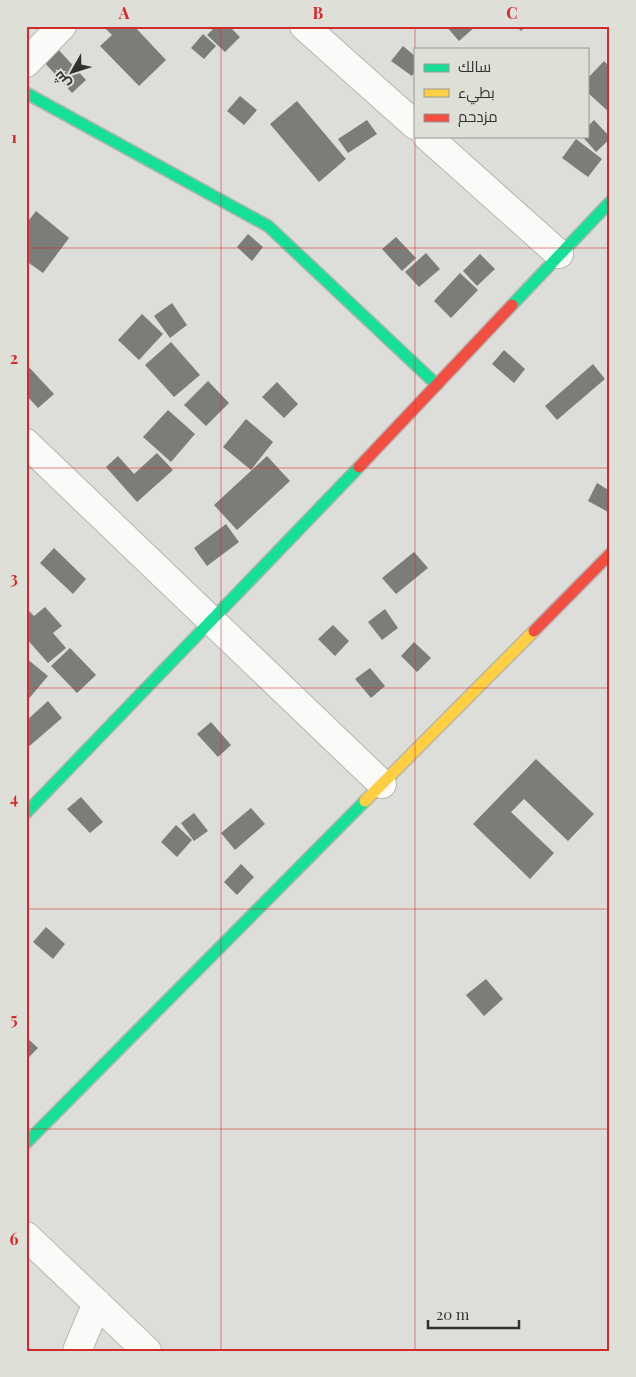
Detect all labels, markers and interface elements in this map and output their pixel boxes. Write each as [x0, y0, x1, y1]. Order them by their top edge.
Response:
text: A [118, 2, 130, 23]
text: B [313, 2, 324, 23]
text: C [506, 2, 518, 23]
north arrow [48, 48, 98, 98]
legend [414, 48, 588, 138]
text: سالك [458, 56, 491, 76]
text: ش [48, 68, 75, 93]
text: بطيء [458, 82, 495, 105]
text: مزدحم [458, 106, 498, 127]
text: 1 [11, 126, 17, 147]
text: 2 [10, 347, 18, 368]
text: 3 [10, 567, 18, 588]
text: 4 [10, 787, 18, 808]
text: 5 [10, 1008, 18, 1029]
text: 6 [10, 1228, 19, 1249]
scale bar [428, 1297, 520, 1329]
text: 20 m [436, 1304, 470, 1324]

